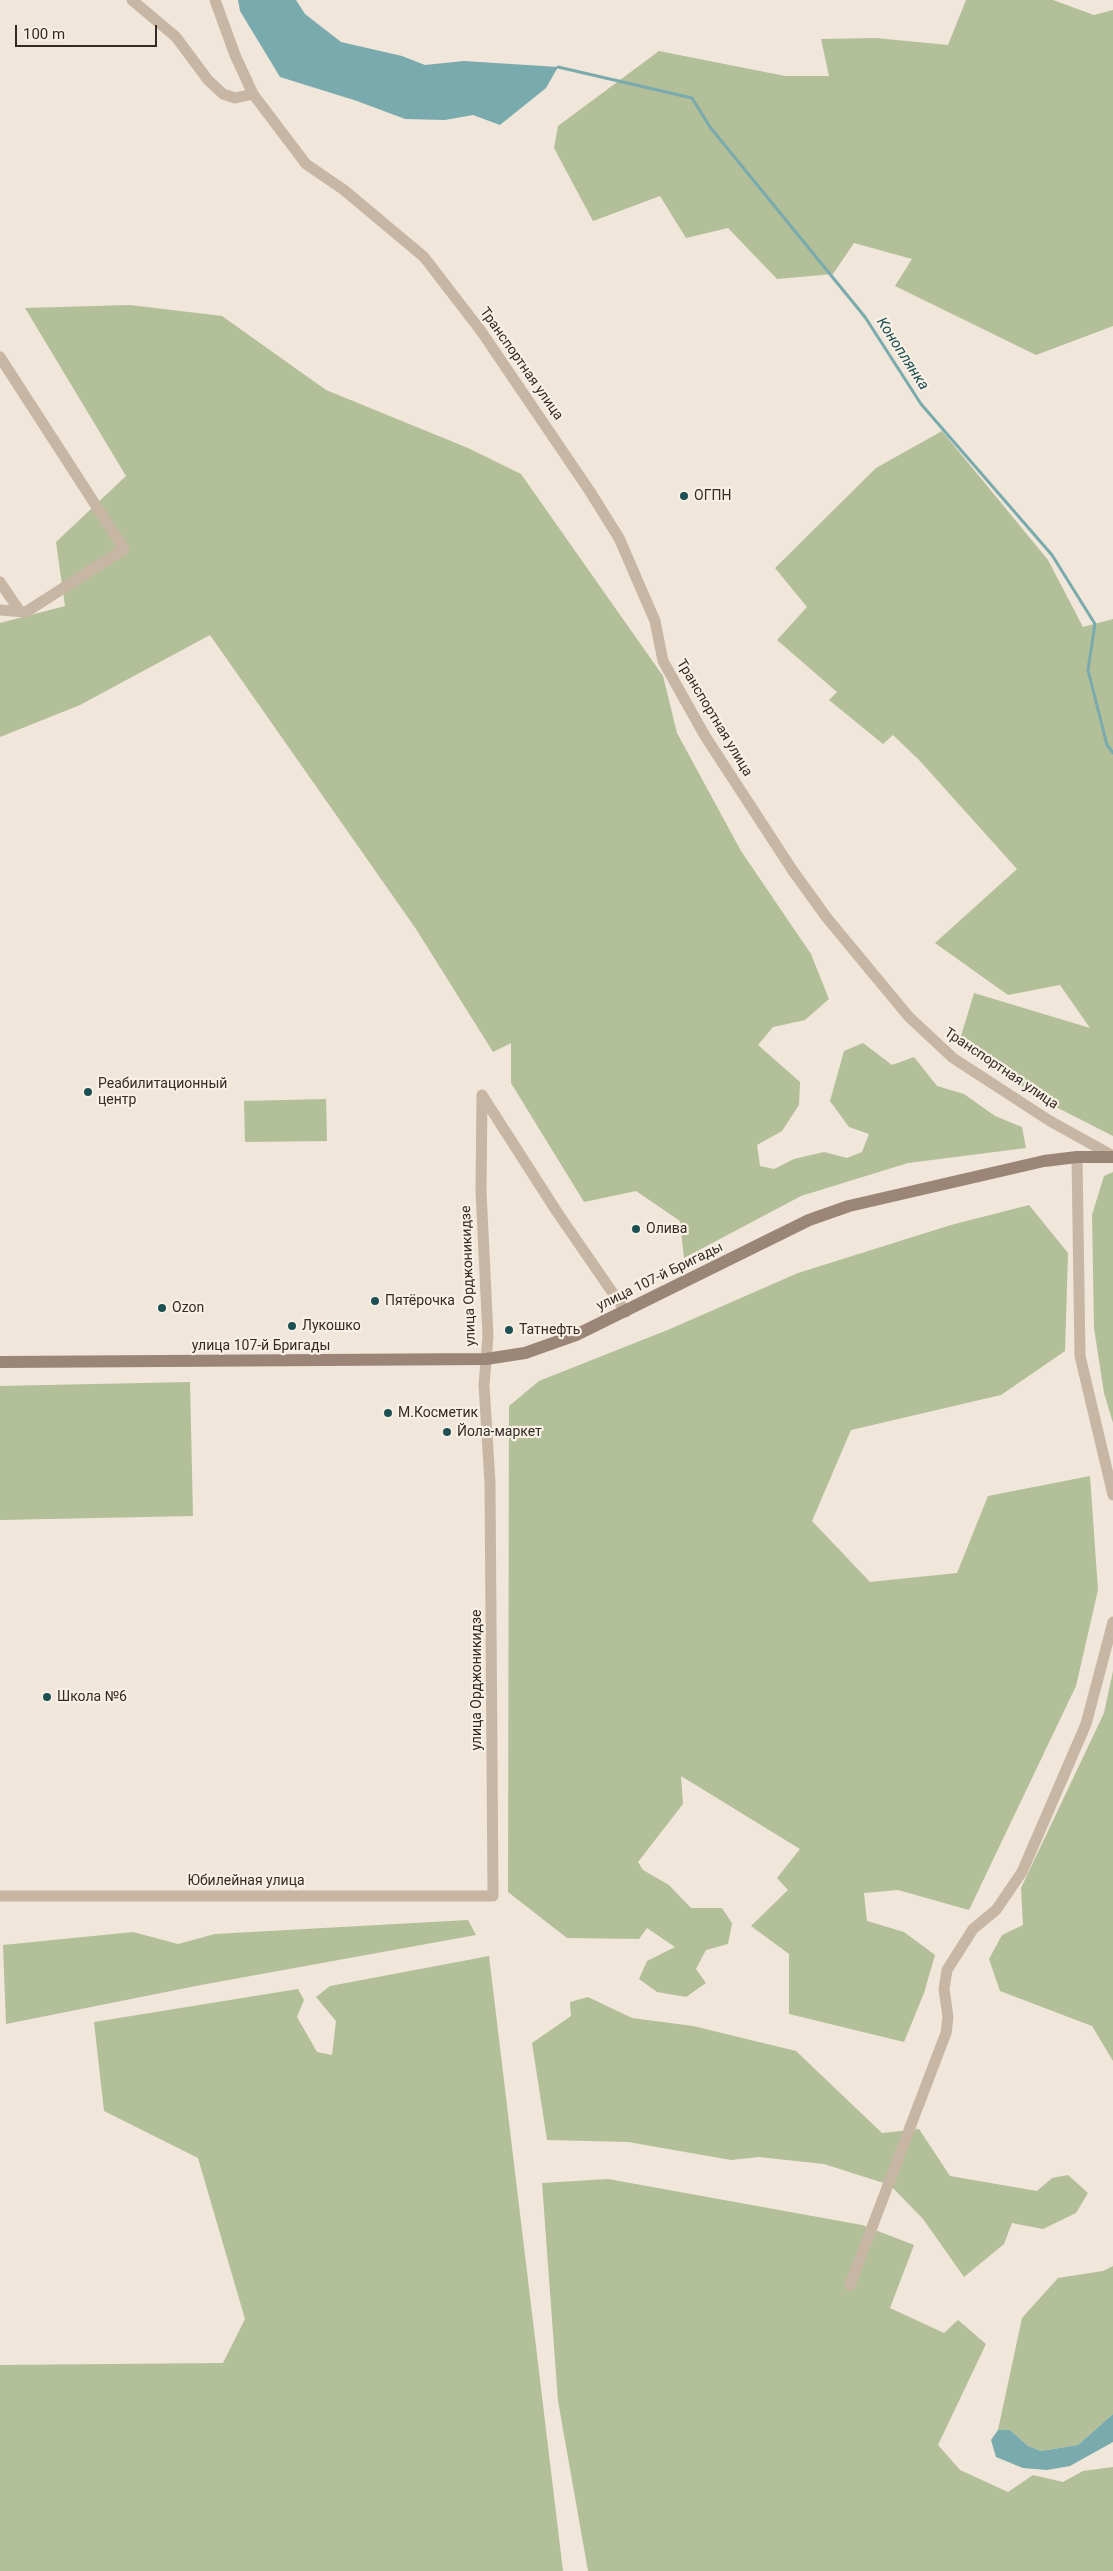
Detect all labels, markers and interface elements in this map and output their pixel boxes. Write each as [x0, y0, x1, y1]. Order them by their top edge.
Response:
scale bar [18, 15, 160, 47]
text: 100 m [23, 25, 65, 43]
street label: Транспортная улица [476, 304, 566, 424]
water label: Коноплянка [872, 314, 932, 394]
place label: ОГПН [694, 488, 731, 504]
marker: ОГПН [678, 490, 690, 502]
street label: Транспортная улица [672, 656, 756, 780]
street label: Транспортная улица [941, 1025, 1061, 1113]
place label: Реабилитационный центр [98, 1076, 227, 1108]
marker: Реабилитационный центр [82, 1086, 94, 1098]
street label: улица Орджоникидзе [458, 1205, 480, 1347]
place label: Олива [646, 1221, 687, 1237]
marker: Олива [630, 1223, 642, 1235]
street label: улица 107-й Бригады [594, 1239, 726, 1315]
place label: Пятёрочка [385, 1293, 455, 1309]
marker: Пятёрочка [369, 1295, 381, 1307]
place label: Ozon [172, 1300, 204, 1316]
marker: Ozon [156, 1302, 168, 1314]
place label: Лукошко [302, 1318, 361, 1334]
marker: Лукошко [286, 1320, 298, 1332]
place label: Татнефть [519, 1322, 580, 1338]
marker: Татнефть [503, 1324, 515, 1336]
street label: улица 107-й Бригады [192, 1338, 330, 1354]
place label: М.Косметик [398, 1405, 478, 1421]
marker: М.Косметик [382, 1407, 394, 1419]
place label: Йола-маркет [457, 1424, 542, 1440]
marker: Йола-маркет [441, 1426, 453, 1438]
street label: улица Орджоникидзе [469, 1609, 485, 1751]
place label: Школа №6 [57, 1689, 127, 1705]
marker: Школа №6 [41, 1691, 53, 1703]
street label: Юбилейная улица [187, 1873, 305, 1889]

